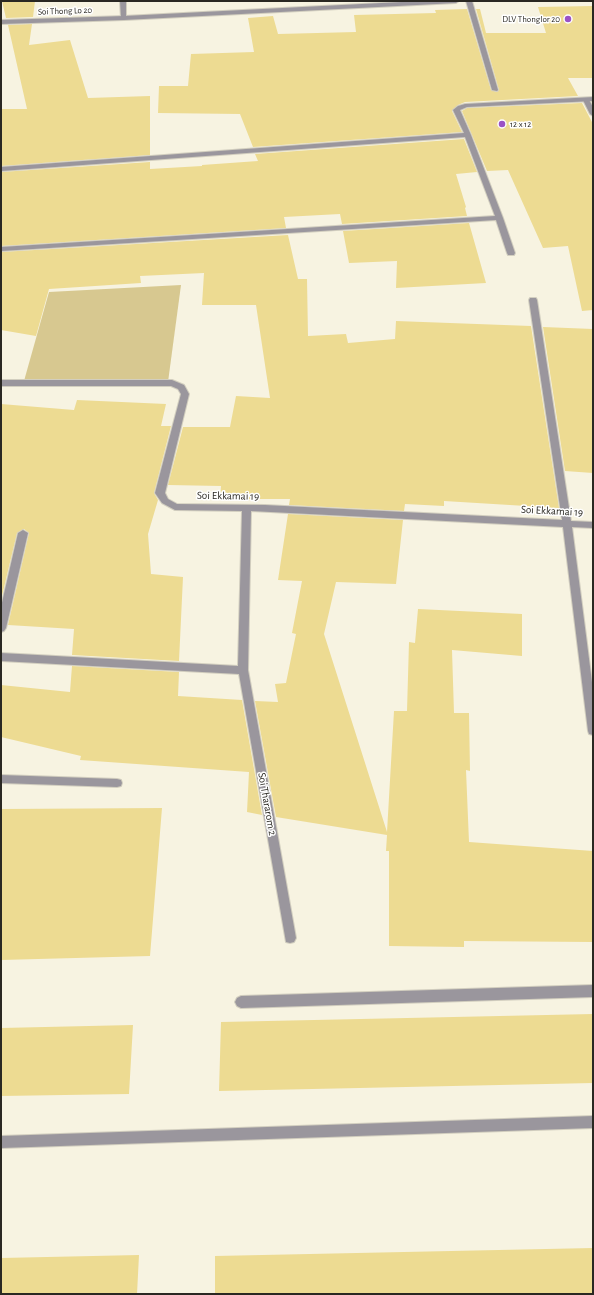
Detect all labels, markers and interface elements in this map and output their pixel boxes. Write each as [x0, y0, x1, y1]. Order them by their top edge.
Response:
street label: Soi Thong Lo 20 [38, 5, 92, 17]
place label: DLV Thonglor 20 [502, 14, 560, 24]
marker: DLV Thonglor 20 [563, 14, 573, 24]
marker: 12 x 12 [497, 119, 507, 129]
place label: 12 x 12 [510, 119, 531, 129]
street label: Soi Ekkamai 19 [197, 489, 259, 503]
street label: Soi Ekkamai 19 [521, 503, 583, 519]
street label: Soi Thararom 2 [255, 771, 279, 837]

